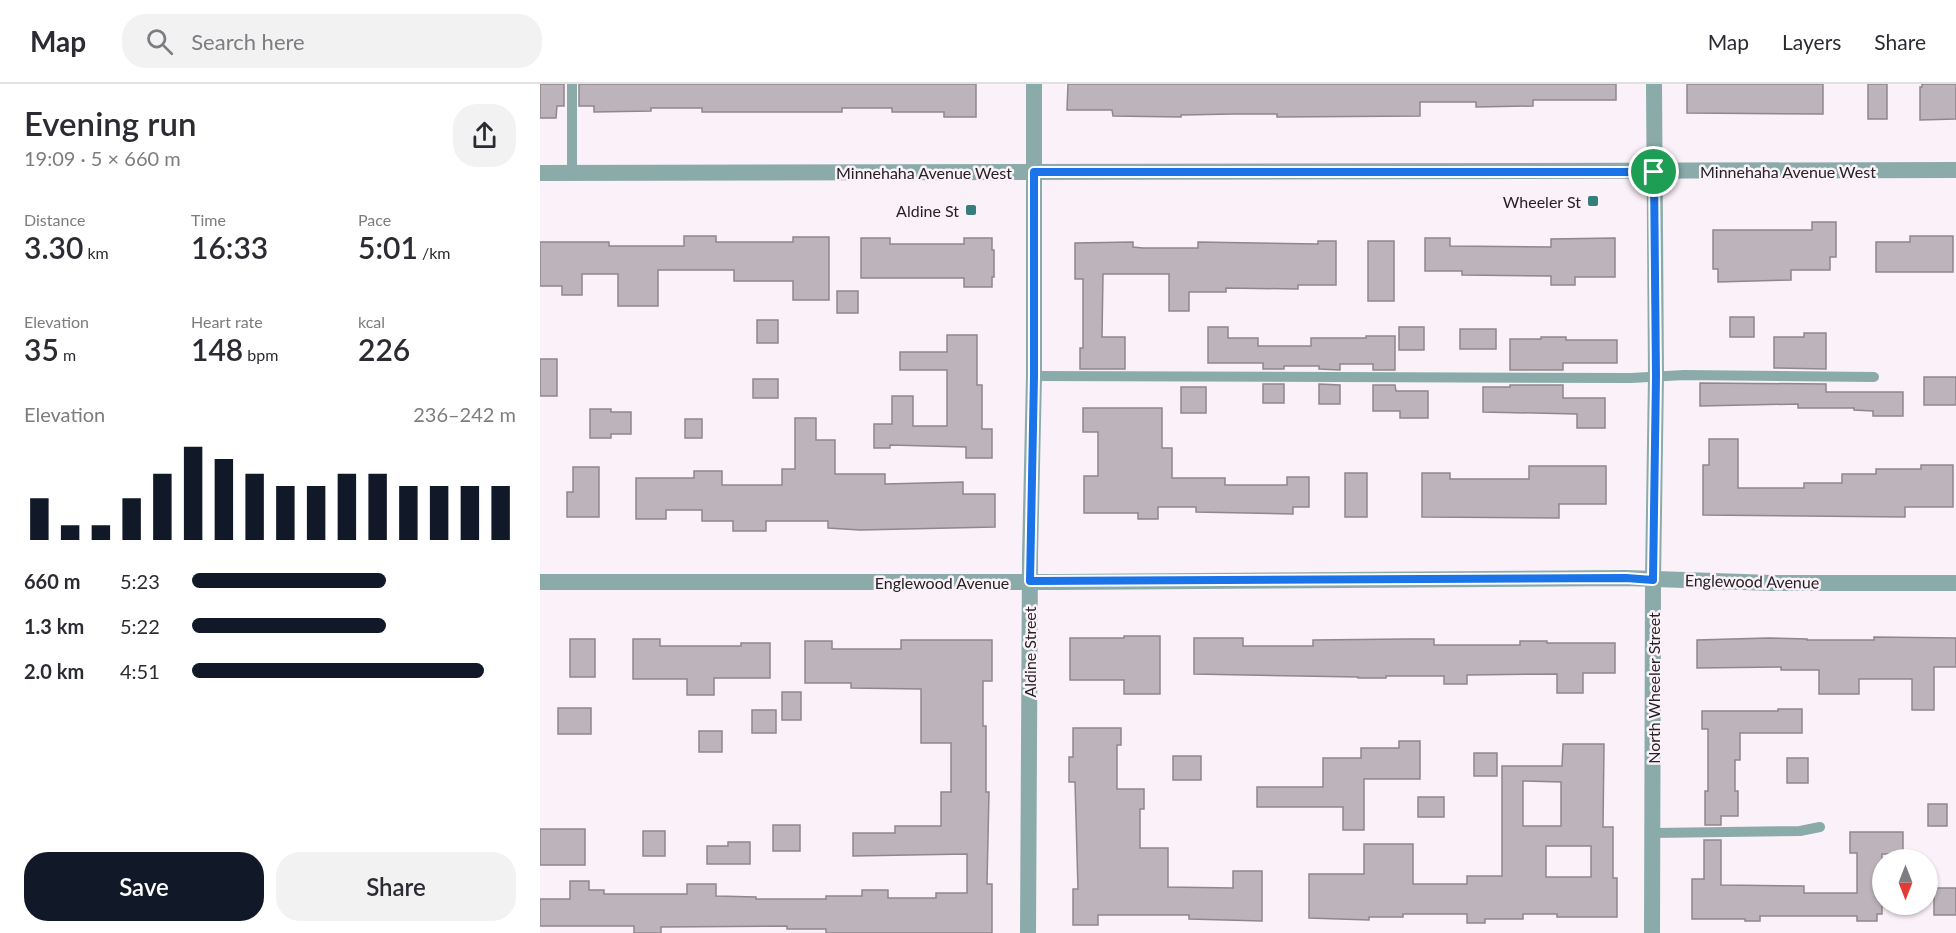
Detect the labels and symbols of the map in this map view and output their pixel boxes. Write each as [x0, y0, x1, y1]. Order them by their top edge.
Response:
pin [1628, 146, 1679, 197]
street label: Minnehaha Avenue West [1700, 162, 1876, 181]
street label: Minnehaha Avenue West [836, 163, 1012, 182]
place label: Wheeler St [1503, 192, 1581, 211]
marker: Wheeler St [1586, 194, 1600, 208]
place label: Aldine St [896, 201, 959, 220]
marker: Aldine St [964, 203, 978, 217]
street label: Englewood Avenue [1685, 570, 1819, 592]
street label: Englewood Avenue [875, 573, 1009, 592]
street label: Aldine Street [1020, 606, 1039, 697]
street label: North Wheeler Street [1644, 612, 1663, 764]
north arrow [1872, 849, 1938, 915]

